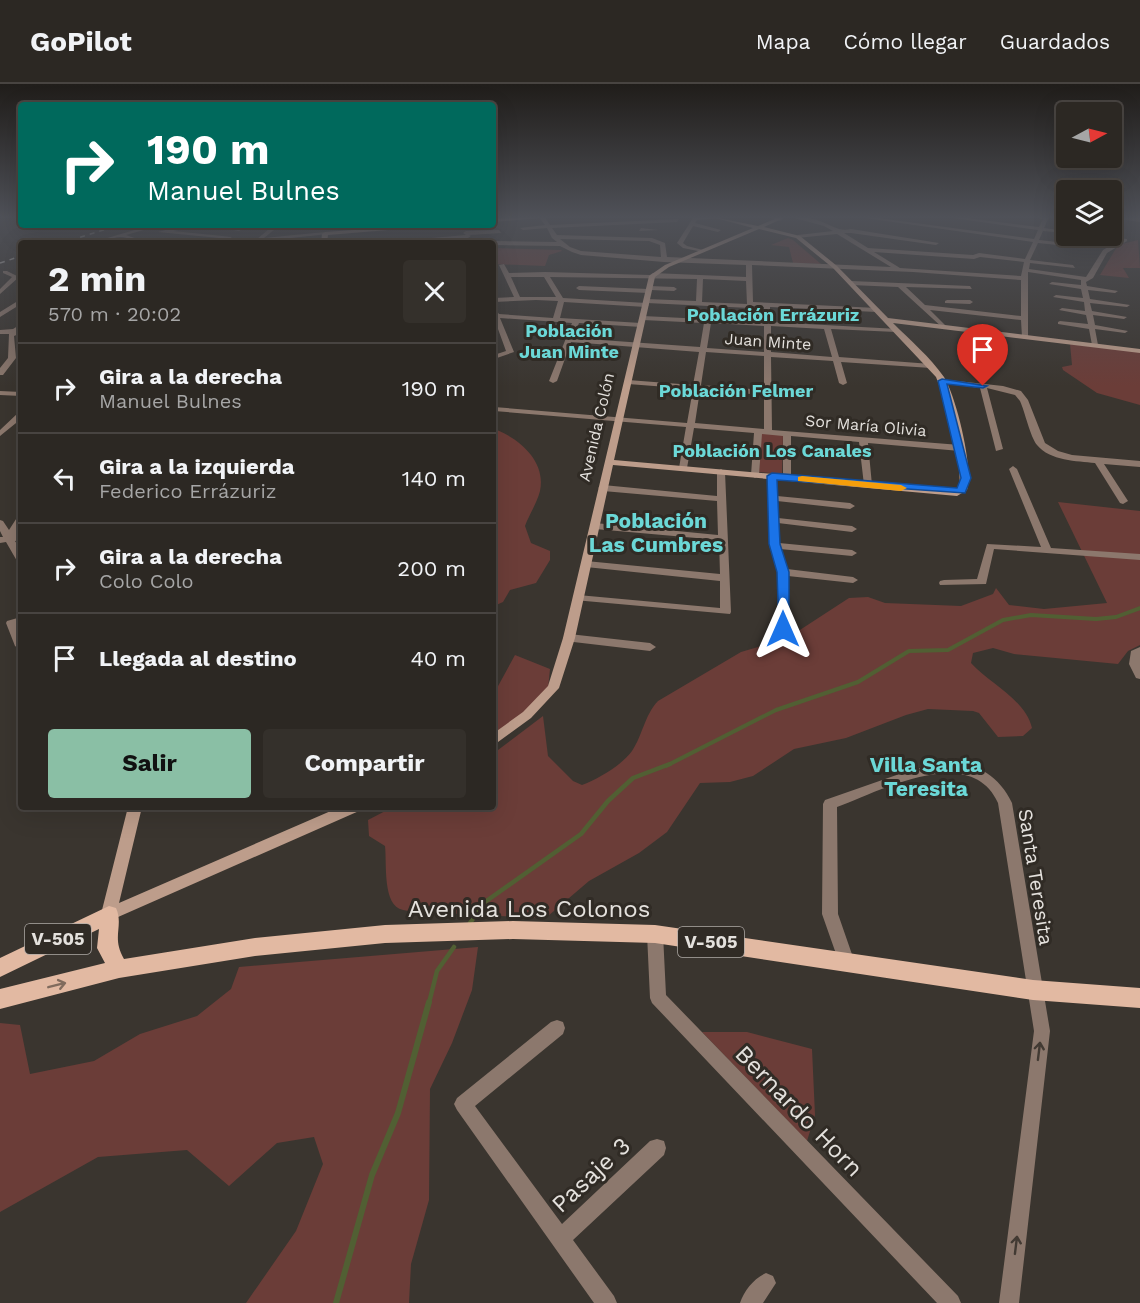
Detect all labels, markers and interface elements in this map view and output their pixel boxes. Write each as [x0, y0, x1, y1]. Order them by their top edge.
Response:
text: GoPilot [30, 25, 132, 58]
text: Mapa [756, 29, 810, 54]
text: Cómo llegar [843, 29, 967, 54]
text: Guardados [1000, 29, 1110, 54]
north arrow [1056, 102, 1122, 168]
map controls [1056, 102, 1122, 246]
text: 190 m [147, 125, 270, 174]
icon: right [48, 126, 126, 204]
text: Manuel Bulnes [147, 175, 340, 207]
button: layers [1056, 180, 1122, 246]
text: 2 min [48, 258, 146, 300]
button: close [403, 260, 466, 323]
text: 570 m · 20:02 [48, 302, 181, 326]
district label: Población Errázuriz [687, 304, 859, 325]
district label: Población Juan Minte [519, 320, 619, 362]
pin [957, 324, 1008, 386]
street label: Juan Minte [724, 329, 812, 354]
icon: arrive [966, 333, 999, 366]
text: Gira a la derecha [99, 364, 282, 389]
street label: Avenida Colón [575, 371, 618, 483]
icon: right [48, 372, 81, 405]
text: 190 m [402, 376, 466, 401]
district label: Población Felmer [659, 380, 813, 401]
text: Manuel Bulnes [99, 389, 242, 413]
street label: Sor María Olivia [804, 411, 927, 440]
district label: Población Los Canales [672, 440, 872, 461]
text: Gira a la izquierda [99, 454, 295, 479]
icon: left [48, 462, 81, 495]
text: 140 m [402, 466, 466, 491]
text: Federico Errázuriz [99, 479, 277, 503]
district label: Población Las Cumbres [589, 508, 723, 557]
text: Gira a la derecha [99, 544, 282, 569]
icon: right [48, 552, 81, 585]
text: 200 m [397, 556, 466, 581]
text: Colo Colo [99, 569, 194, 593]
position arrow [751, 597, 815, 661]
icon: arrive [48, 642, 81, 675]
text: Llegada al destino [99, 646, 297, 671]
text: 40 m [410, 646, 466, 671]
button: Salir [48, 729, 251, 798]
button: Compartir [263, 729, 466, 798]
district label: Villa Santa Teresita [870, 752, 983, 801]
street label: Santa Teresita [1013, 807, 1059, 947]
street label: Avenida Los Colonos [408, 895, 650, 923]
road number: V-505 [25, 924, 91, 954]
road number: V-505 [678, 927, 744, 957]
one-way arrow [47, 978, 66, 990]
street label: Bernardo Horn [729, 1040, 869, 1182]
one-way arrow [1034, 1042, 1045, 1062]
street label: Pasaje 3 [546, 1132, 636, 1218]
one-way arrow [1011, 1235, 1022, 1255]

